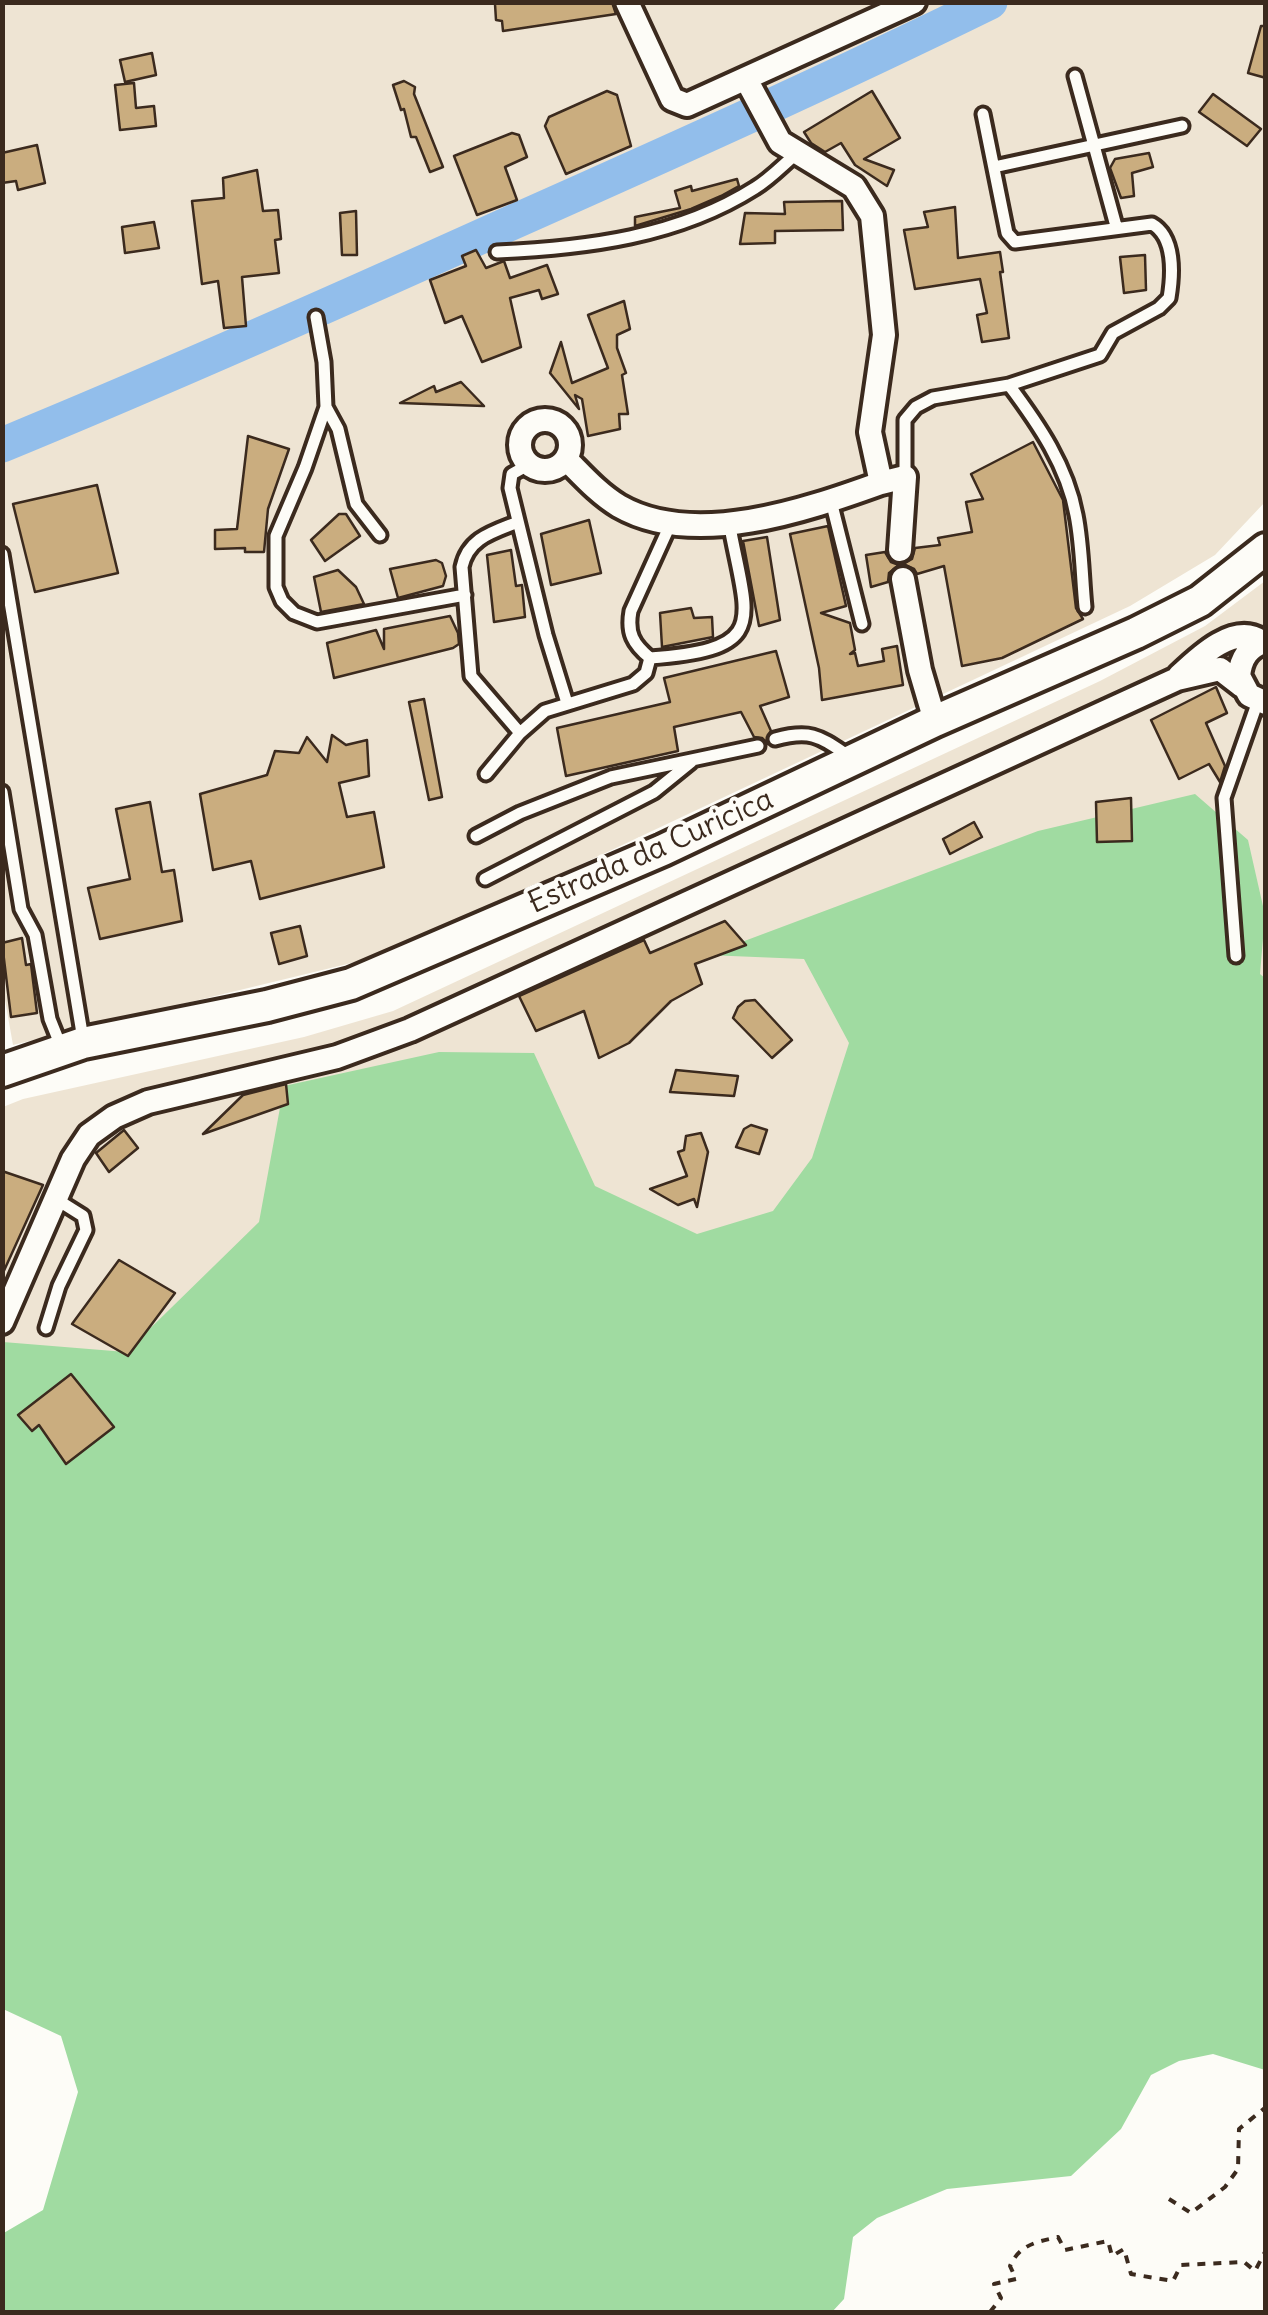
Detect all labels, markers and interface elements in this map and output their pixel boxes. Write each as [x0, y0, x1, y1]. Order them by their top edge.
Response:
street label: Estrada da Curicica [523, 782, 779, 922]

